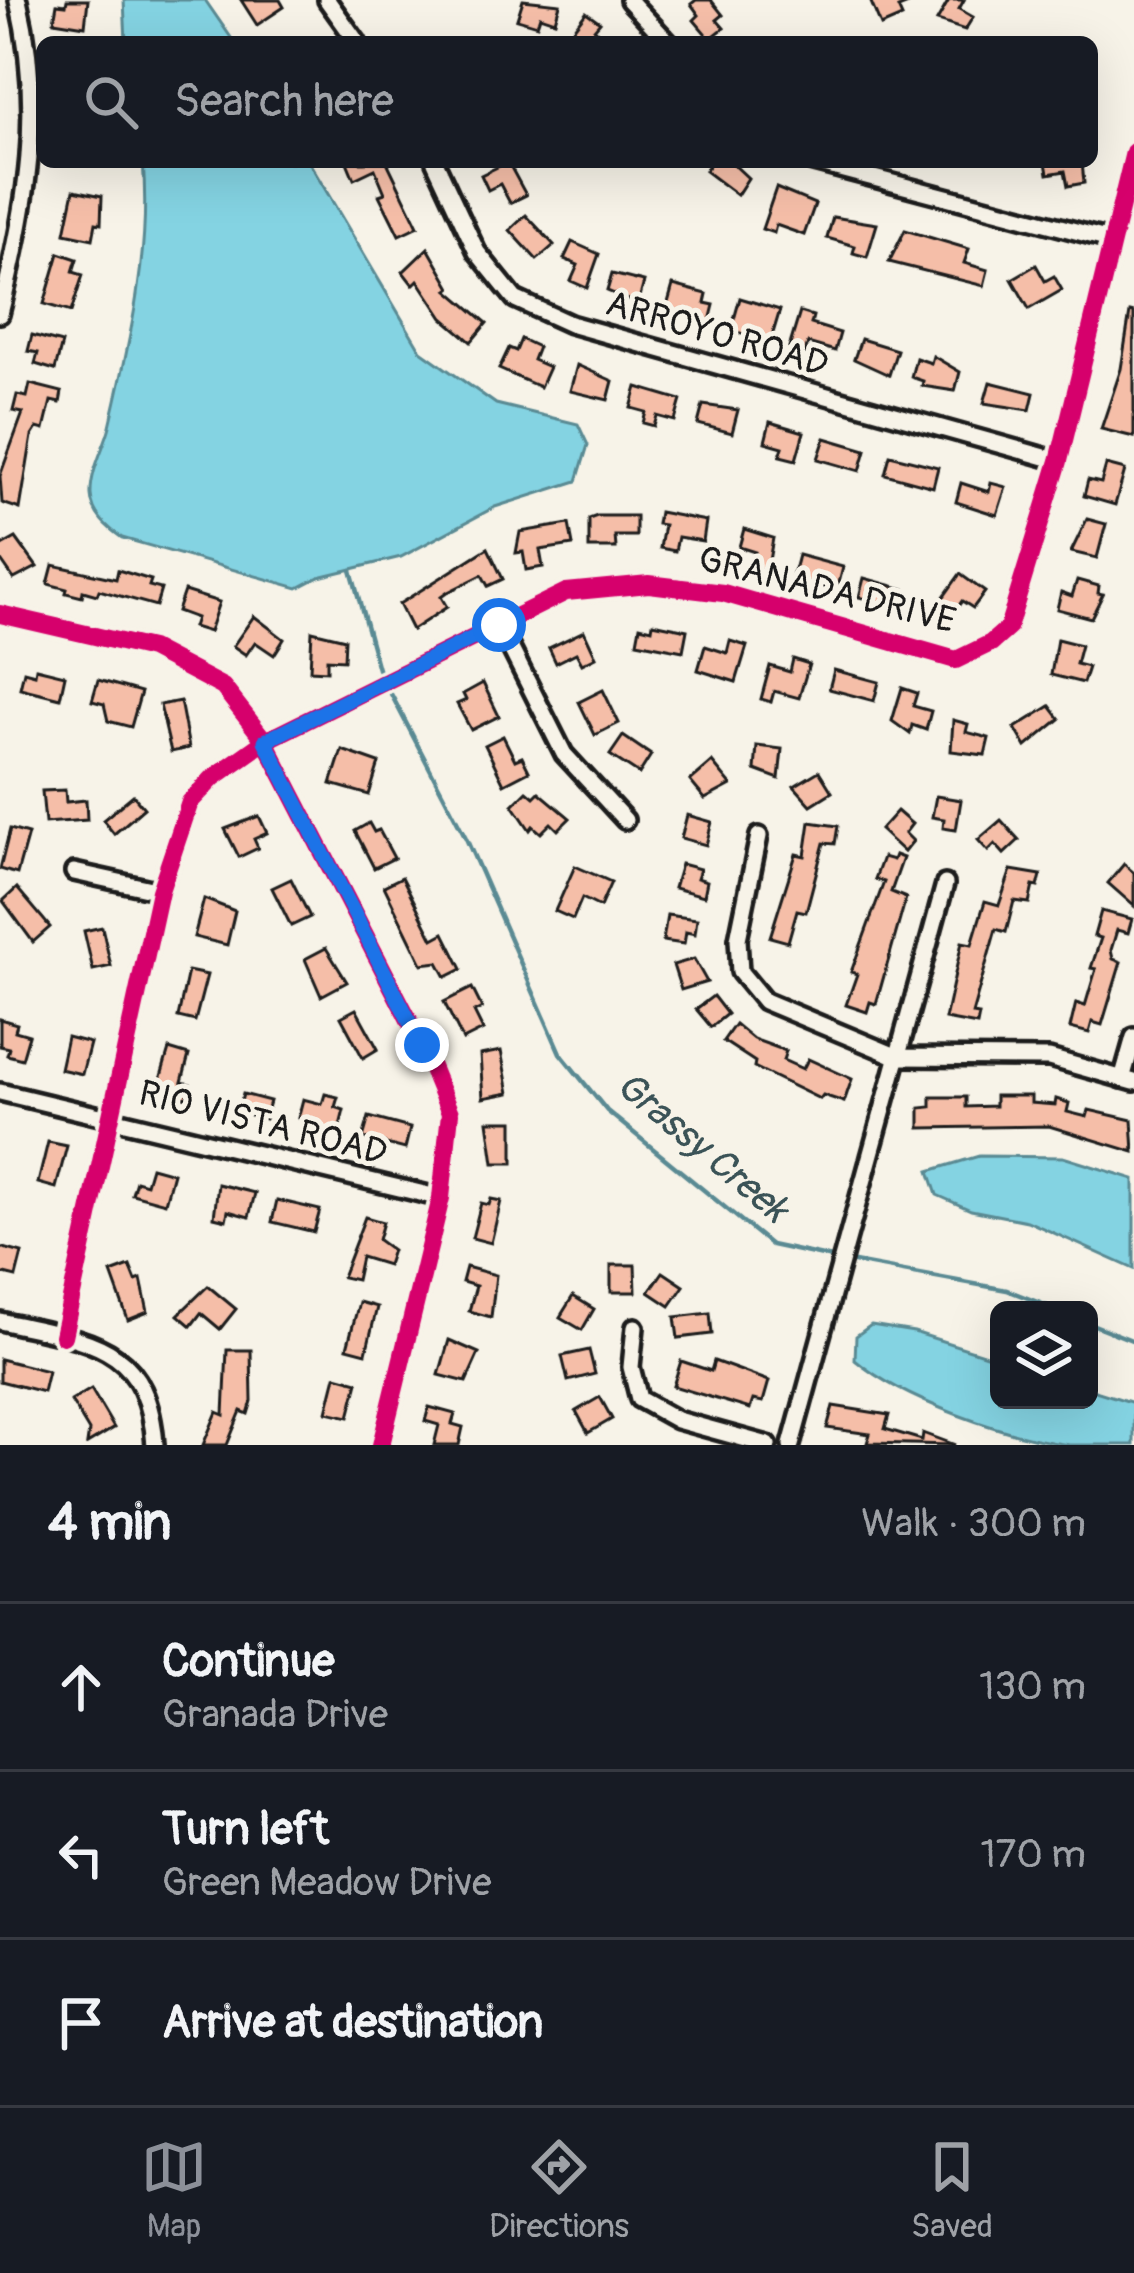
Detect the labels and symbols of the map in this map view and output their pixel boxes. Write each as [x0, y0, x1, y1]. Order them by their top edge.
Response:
street label: ARROYO ROAD [601, 281, 833, 387]
street label: GRANADA DRIVE [694, 536, 960, 644]
route start [472, 598, 526, 652]
route end [395, 1018, 449, 1072]
water label: Grassy Creek [606, 1061, 801, 1236]
street label: RIO VISTA ROAD [134, 1070, 392, 1176]

